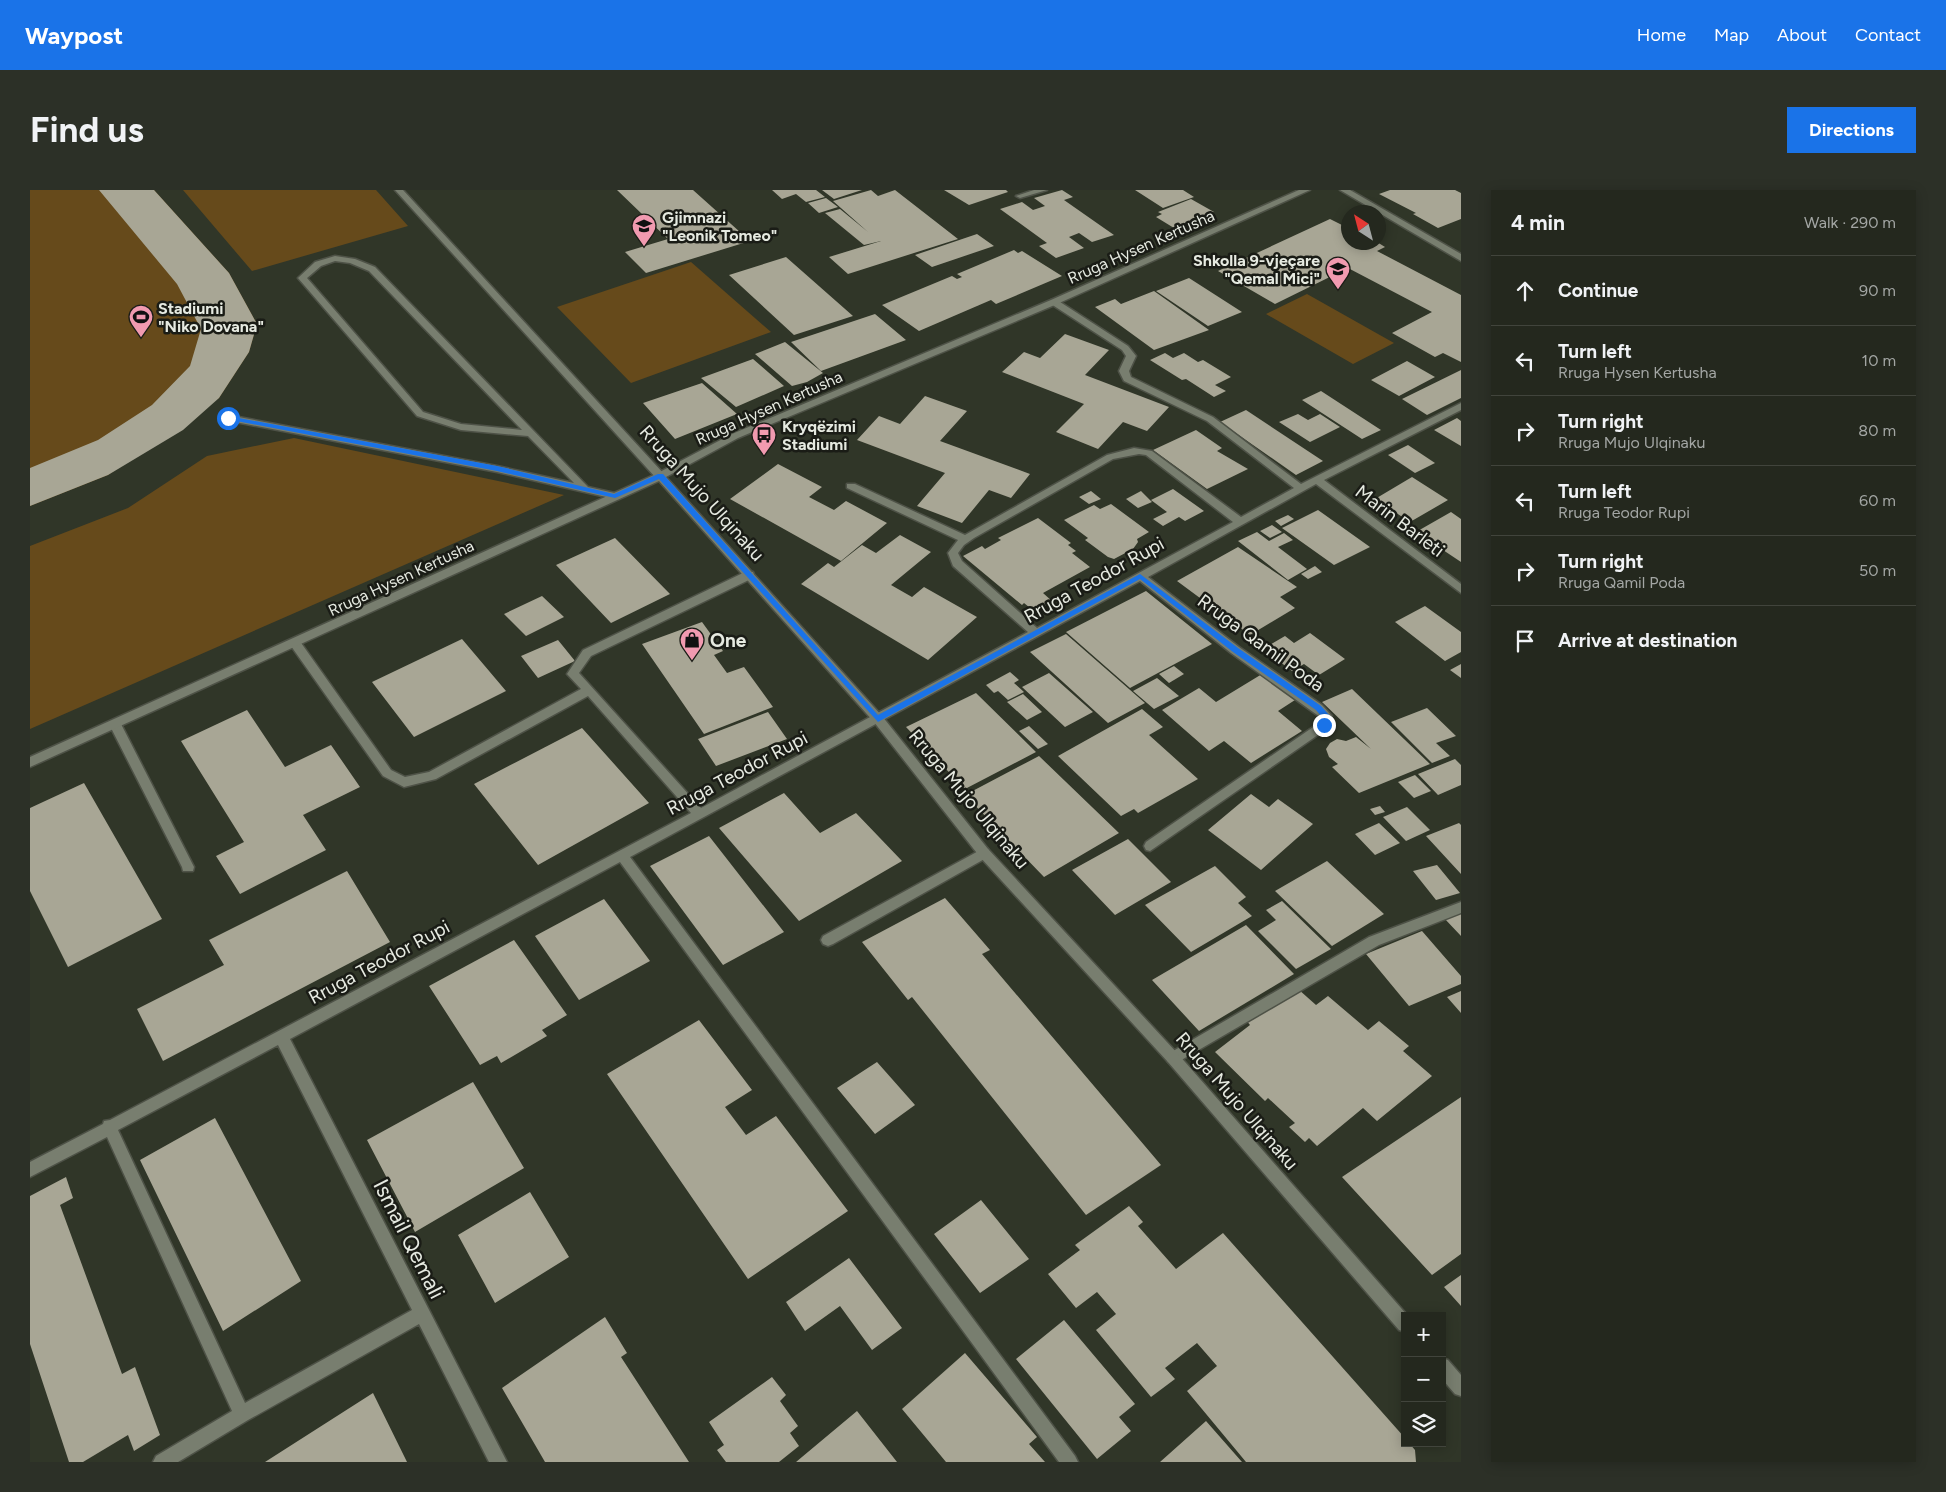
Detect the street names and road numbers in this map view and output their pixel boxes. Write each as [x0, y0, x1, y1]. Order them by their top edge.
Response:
street label: Rruga Hysen Kertusha [1065, 206, 1217, 288]
street label: Rruga Hysen Kertusha [693, 367, 845, 449]
street label: Rruga Mujo Ulqinaku [635, 420, 769, 566]
street label: Marin Barleti [1351, 480, 1449, 562]
street label: Rruga Teodor Rupi [1020, 532, 1168, 628]
street label: Rruga Hysen Kertusha [325, 536, 477, 620]
street label: Rruga Qamil Poda [1193, 589, 1329, 697]
street label: Rruga Mujo Ulqinaku [904, 725, 1034, 873]
street label: Rruga Teodor Rupi [662, 726, 812, 820]
street label: Rruga Teodor Rupi [304, 915, 454, 1009]
street label: Rruga Mujo Ulqinaku [1171, 1027, 1303, 1175]
street label: Ismail Qemali [367, 1175, 451, 1303]

